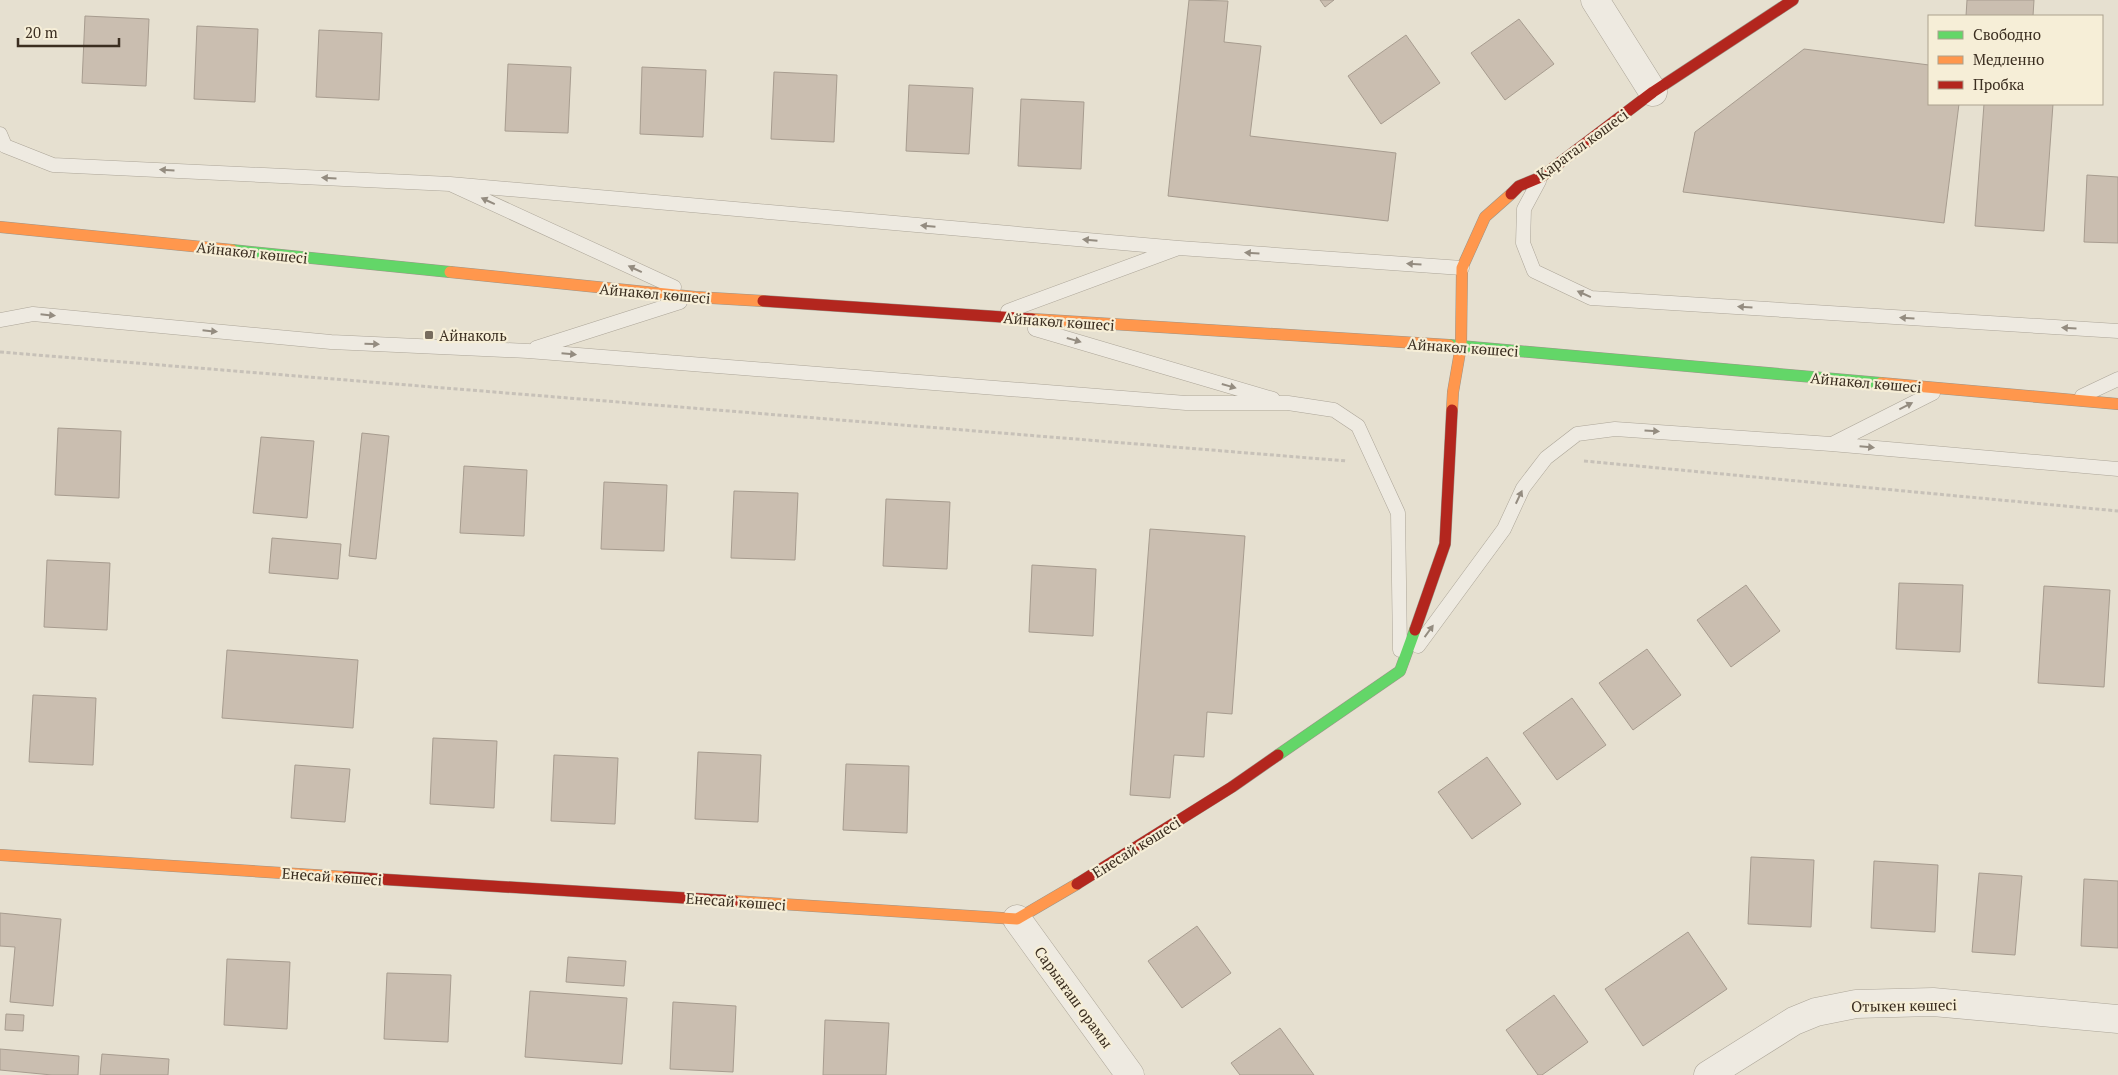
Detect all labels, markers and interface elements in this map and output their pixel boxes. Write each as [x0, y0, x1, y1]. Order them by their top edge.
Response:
scale bar [18, 15, 119, 47]
legend [1928, 15, 2103, 105]
text: 20 m [25, 22, 58, 42]
text: Свободно [1973, 24, 2041, 44]
text: Медленно [1973, 49, 2044, 69]
text: Пробка [1973, 74, 2025, 94]
street label: Қаратал көшесі [1532, 104, 1632, 184]
one-way arrow [159, 166, 175, 174]
one-way arrow [321, 174, 337, 182]
one-way arrow [481, 197, 495, 205]
one-way arrow [919, 222, 935, 230]
street label: Айнакөл көшесі [195, 236, 309, 268]
one-way arrow [1081, 236, 1097, 244]
one-way arrow [1243, 249, 1259, 257]
one-way arrow [1405, 260, 1421, 268]
one-way arrow [628, 265, 642, 273]
street label: Айнакөл көшесі [599, 278, 711, 308]
one-way arrow [1577, 290, 1591, 298]
one-way arrow [1737, 303, 1753, 311]
street label: Айнакөл көшесі [1003, 307, 1115, 335]
one-way arrow [40, 311, 56, 319]
one-way arrow [1899, 313, 1915, 321]
one-way arrow [2061, 324, 2077, 332]
place label: Айнаколь [439, 325, 507, 345]
one-way arrow [202, 327, 218, 335]
marker: Айнаколь [423, 329, 435, 341]
street label: Айнакөл көшесі [1407, 333, 1519, 361]
one-way arrow [1066, 337, 1081, 345]
one-way arrow [364, 340, 380, 348]
one-way arrow [561, 350, 577, 358]
street label: Айнакөл көшесі [1810, 367, 1922, 397]
one-way arrow [1222, 382, 1237, 390]
one-way arrow [1899, 402, 1913, 410]
one-way arrow [1644, 428, 1660, 436]
one-way arrow [1859, 443, 1875, 451]
one-way arrow [1515, 490, 1523, 504]
one-way arrow [1423, 625, 1434, 638]
street label: Енесай көшесі [1088, 812, 1184, 882]
street label: Енесай көшесі [281, 863, 383, 889]
street label: Енесай көшесі [685, 888, 787, 914]
street label: Сарыағаш орамы [1030, 942, 1118, 1052]
street label: Отыкен көшесі [1851, 994, 1957, 1016]

